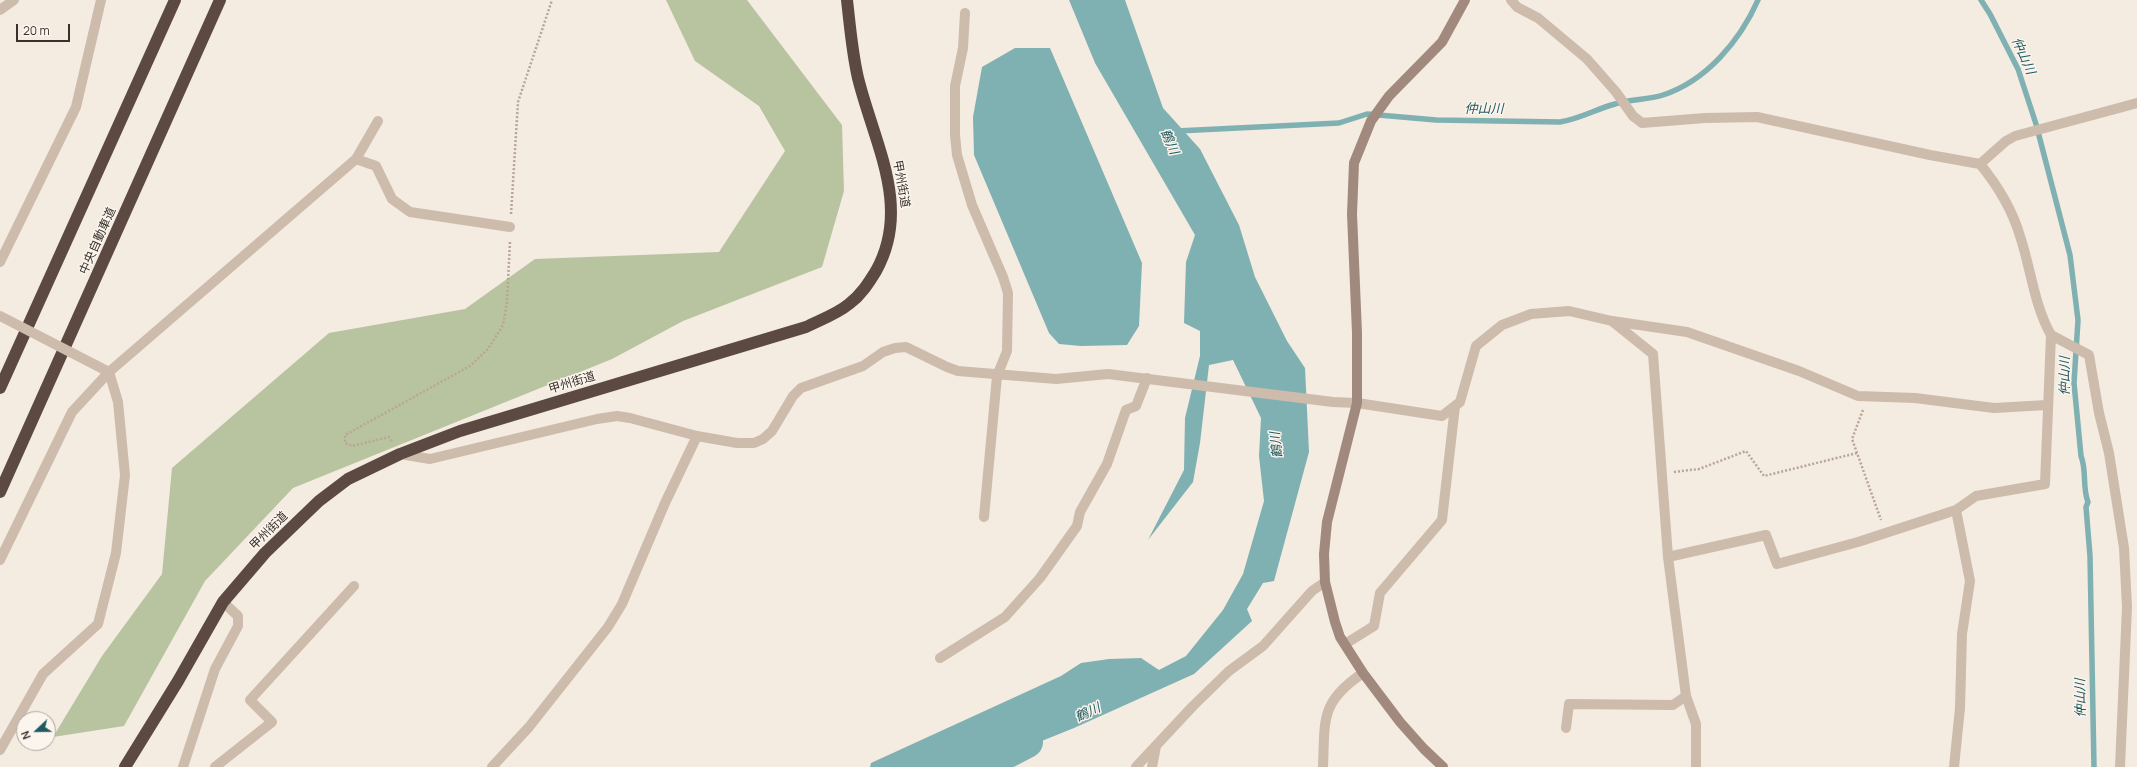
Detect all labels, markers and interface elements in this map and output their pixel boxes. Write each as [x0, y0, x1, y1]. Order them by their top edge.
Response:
scale bar [18, 16, 72, 42]
text: 20 m [23, 22, 50, 39]
water label: 仲山川 [2008, 35, 2038, 77]
water label: 仲山川 [1465, 101, 1503, 117]
water label: 鶴川 [1157, 127, 1181, 157]
street label: 甲州街道 [890, 159, 912, 209]
street label: 中央自動車道 [77, 205, 119, 277]
water label: 仲山川 [2057, 357, 2073, 395]
street label: 甲州街道 [547, 369, 597, 397]
water label: 鶴川 [1268, 431, 1286, 459]
street label: 甲州街道 [247, 509, 291, 553]
water label: 仲山川 [2073, 678, 2089, 718]
water label: 鶴川 [1073, 700, 1103, 726]
north arrow [16, 711, 56, 751]
text: N [17, 729, 34, 742]

